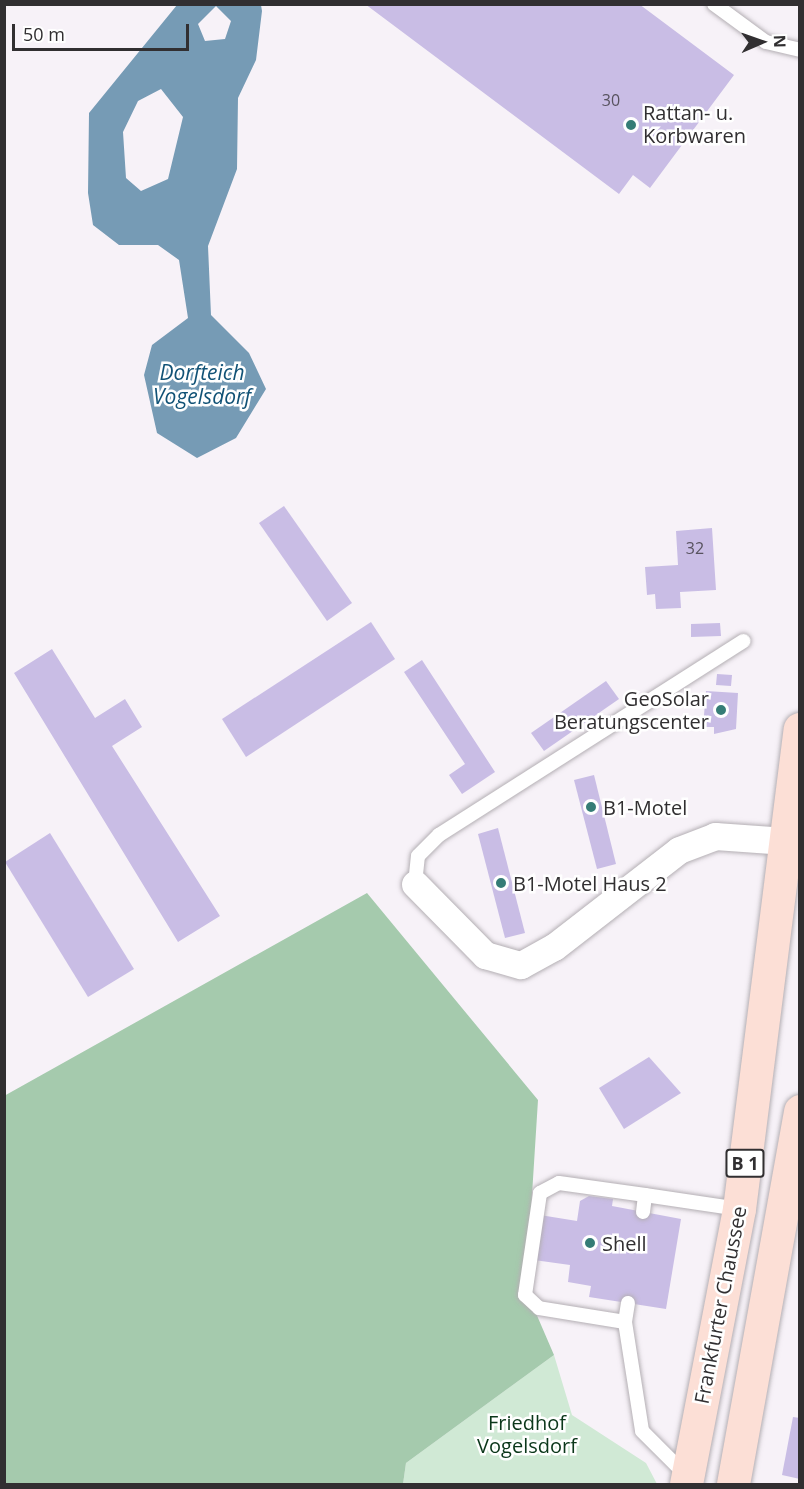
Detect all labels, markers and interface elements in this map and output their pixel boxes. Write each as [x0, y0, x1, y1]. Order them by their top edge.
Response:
scale bar [15, 12, 192, 50]
north arrow [732, 12, 792, 72]
text: 50 m [23, 22, 65, 46]
text: N [769, 34, 791, 48]
house number: 30 [602, 90, 620, 110]
place label: Rattan- u. Korbwaren [643, 101, 746, 148]
marker: Rattan- u. Korbwaren [624, 118, 638, 132]
water label: Dorfteich Vogelsdorf [153, 359, 251, 409]
house number: 32 [686, 538, 704, 558]
place label: GeoSolar Beratungscenter [554, 686, 709, 733]
marker: GeoSolar Beratungscenter [714, 703, 728, 717]
place label: B1-Motel [603, 795, 687, 819]
marker: B1-Motel [584, 800, 598, 814]
place label: B1-Motel Haus 2 [513, 871, 667, 895]
marker: B1-Motel Haus 2 [494, 876, 508, 890]
road number: B 1 [724, 1148, 766, 1178]
street label: Frankfurter Chaussee [689, 1204, 751, 1406]
place label: Shell [602, 1231, 647, 1255]
marker: Shell [583, 1236, 597, 1250]
park label: Friedhof Vogelsdorf [477, 1411, 577, 1458]

